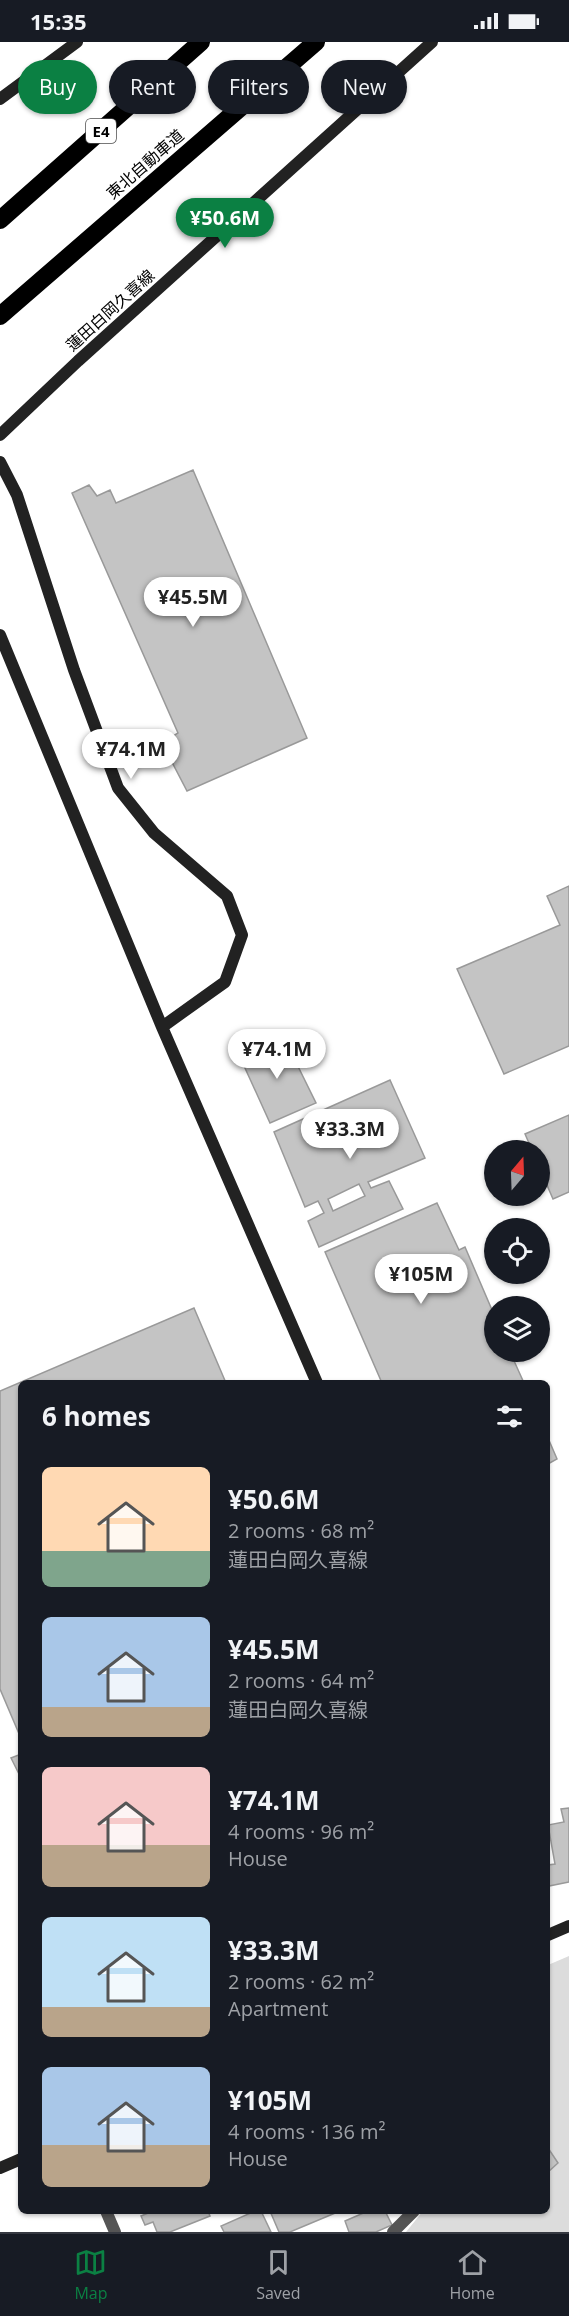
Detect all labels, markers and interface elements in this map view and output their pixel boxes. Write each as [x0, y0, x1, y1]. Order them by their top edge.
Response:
text: 15:35 [30, 6, 87, 36]
chip: Buy [18, 60, 97, 114]
chip: Rent [109, 60, 196, 114]
chip: Filters [208, 60, 309, 114]
chip: New [321, 60, 407, 114]
road number: E4 [86, 119, 116, 143]
street label: 東北自動車道 [102, 124, 188, 204]
pin: ¥50.6M [176, 198, 274, 249]
text: ¥50.6M [190, 204, 260, 231]
street label: 蓮田白岡久喜線 [61, 264, 159, 356]
pin: ¥45.5M [144, 577, 242, 628]
text: ¥45.5M [158, 583, 228, 610]
pin: ¥74.1M [82, 729, 180, 780]
text: ¥74.1M [96, 735, 166, 762]
pin: ¥74.1M [228, 1029, 326, 1080]
text: ¥74.1M [242, 1035, 312, 1062]
pin: ¥33.3M [301, 1109, 399, 1160]
text: ¥33.3M [315, 1115, 385, 1142]
north arrow [484, 1140, 550, 1206]
map controls [484, 1140, 550, 1362]
button: locate [484, 1218, 550, 1284]
pin: ¥105M [379, 1254, 463, 1305]
text: ¥105M [389, 1260, 453, 1287]
button: layers [484, 1296, 550, 1362]
text: 6 homes [42, 1398, 151, 1434]
icon: filters [493, 1400, 526, 1433]
text: ¥50.6M [228, 1481, 319, 1517]
icon: home [90, 1491, 162, 1563]
text: 2 rooms · 68 m² [228, 1517, 374, 1544]
text: 蓮田白岡久喜線 [228, 1546, 368, 1573]
text: ¥45.5M [228, 1631, 319, 1667]
icon: home [90, 1641, 162, 1713]
text: 2 rooms · 64 m² [228, 1667, 374, 1694]
text: 蓮田白岡久喜線 [228, 1696, 368, 1723]
text: ¥74.1M [228, 1782, 319, 1818]
icon: home [90, 1791, 162, 1863]
text: 4 rooms · 96 m² [228, 1818, 374, 1845]
text: House [228, 1845, 288, 1872]
text: ¥33.3M [228, 1932, 319, 1968]
icon: home [90, 1941, 162, 2013]
text: 2 rooms · 62 m² [228, 1968, 374, 1995]
text: Apartment [228, 1995, 328, 2022]
text: ¥105M [228, 2082, 312, 2118]
icon: home [90, 2091, 162, 2163]
text: 4 rooms · 136 m² [228, 2118, 386, 2145]
text: House [228, 2145, 288, 2172]
tab: Map [74, 2246, 107, 2304]
tab: Saved [256, 2246, 301, 2304]
tab: Home [449, 2246, 495, 2304]

